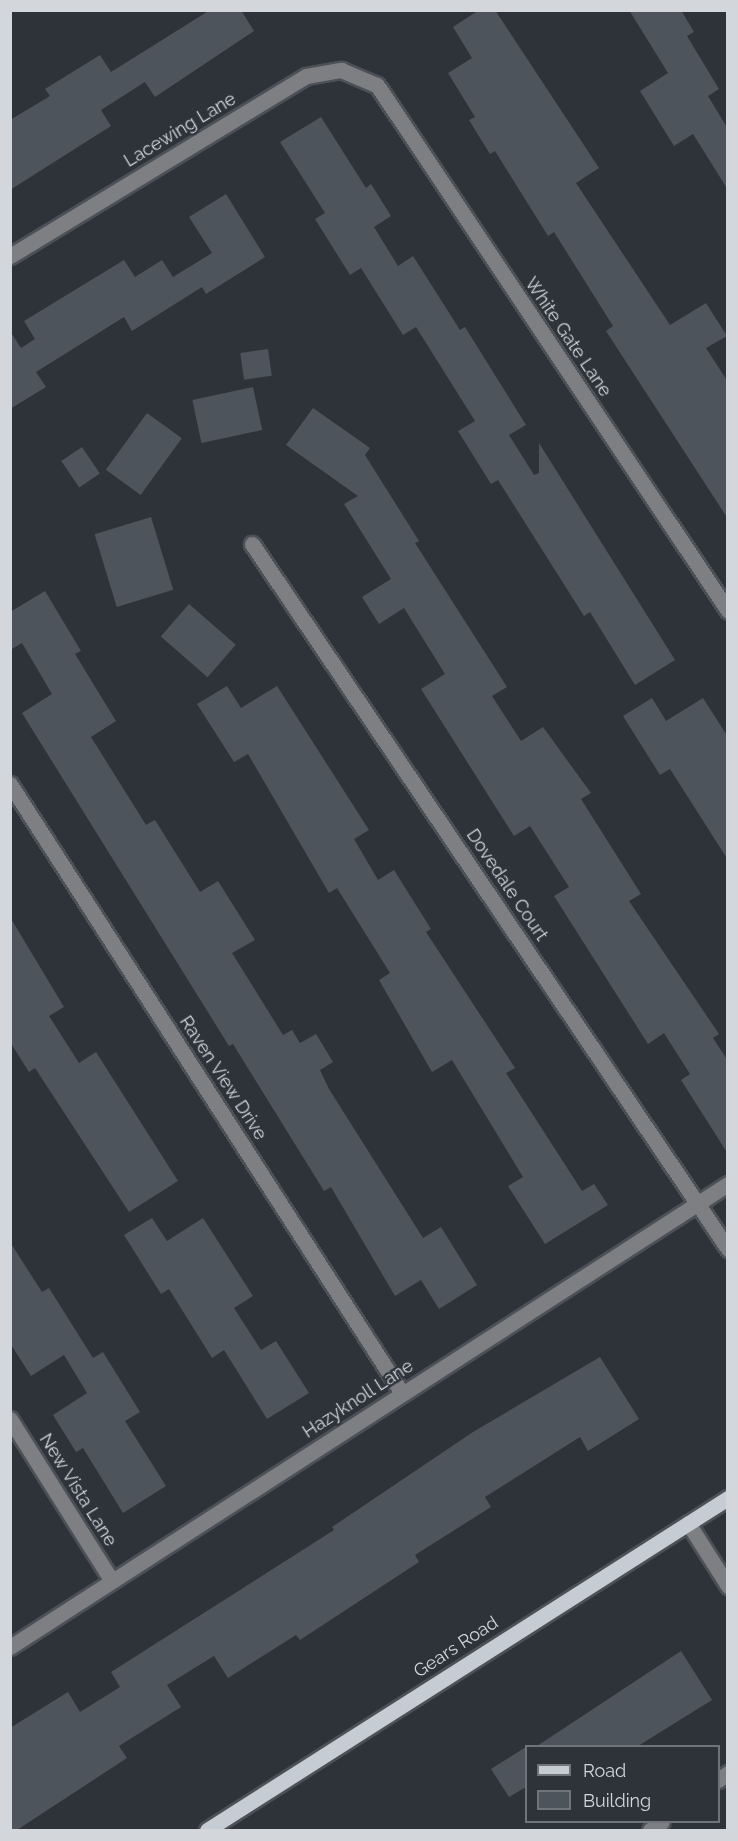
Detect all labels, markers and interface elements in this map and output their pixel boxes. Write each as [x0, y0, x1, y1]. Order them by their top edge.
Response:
street label: Lacewing Lane [120, 88, 240, 172]
street label: White Gate Lane [520, 273, 616, 401]
street label: Dovedale Court [462, 825, 552, 945]
street label: Raven View Drive [175, 1011, 271, 1145]
street label: Hazyknoll Lane [298, 1355, 418, 1443]
street label: New Vista Lane [34, 1429, 122, 1551]
street label: Gears Road [410, 1612, 502, 1682]
legend [525, 1745, 720, 1823]
text: Road [583, 1760, 626, 1781]
text: Building [583, 1790, 651, 1811]

